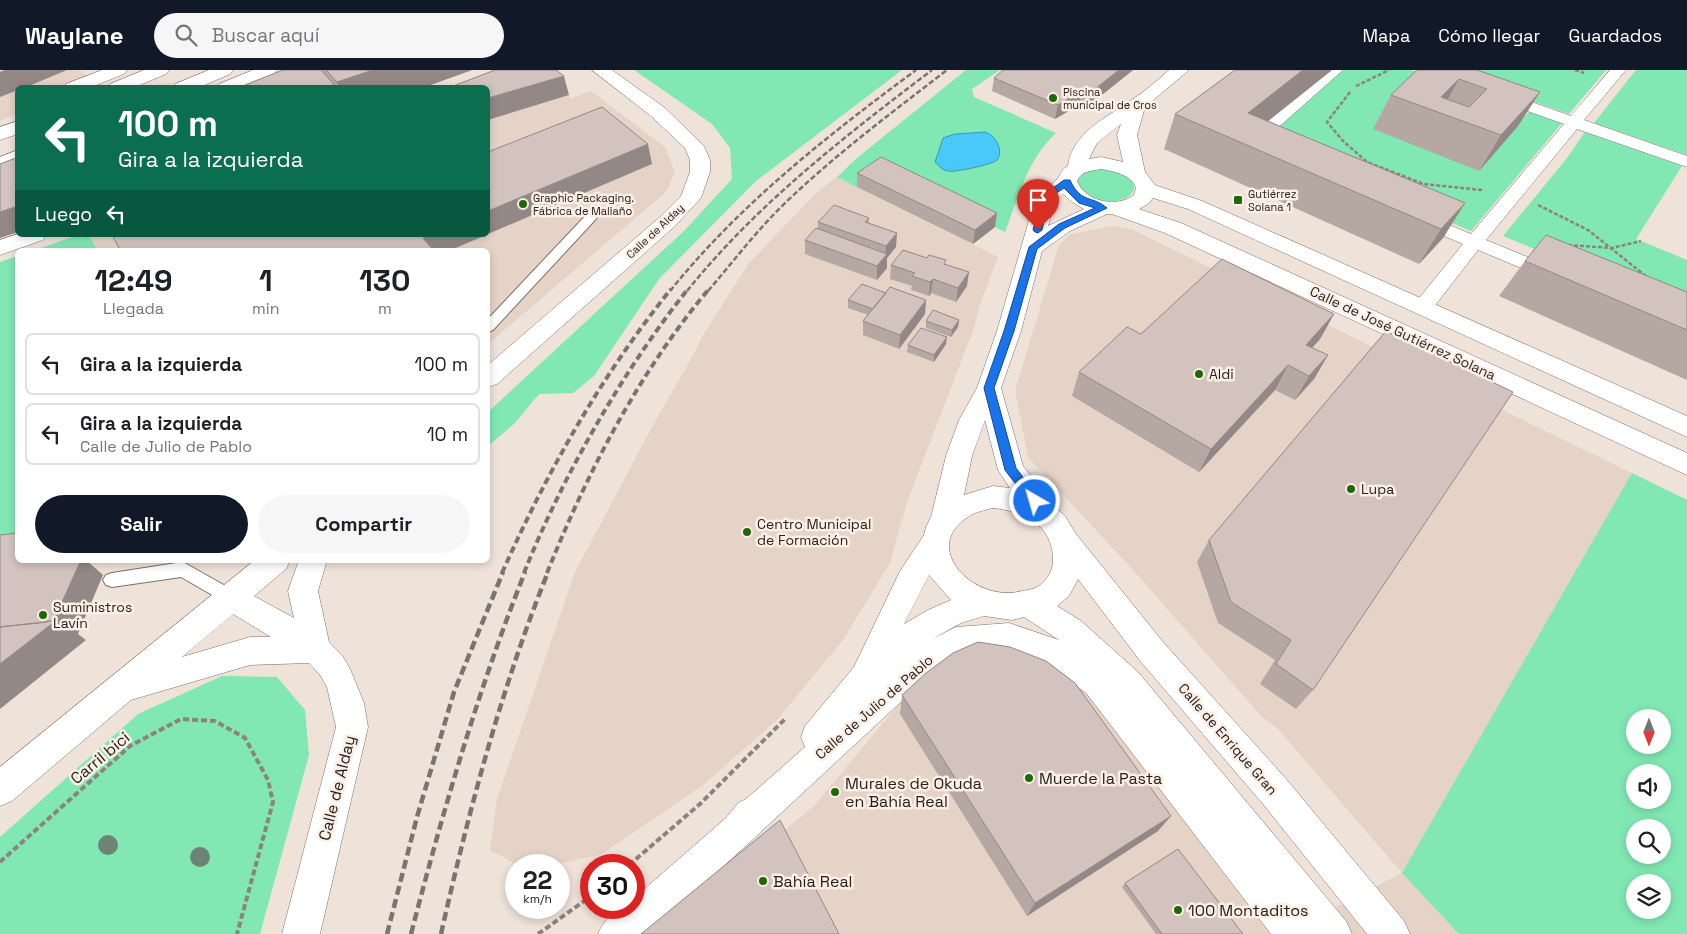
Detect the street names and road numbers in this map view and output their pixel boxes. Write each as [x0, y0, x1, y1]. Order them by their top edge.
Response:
street label: Calle de Alday [623, 201, 687, 261]
street label: Calle de José Gutiérrez Solana [1307, 282, 1499, 384]
street label: Calle de Julio de Pablo [811, 651, 937, 763]
street label: Calle de Enrique Gran [1175, 679, 1281, 799]
street label: Carril bici [66, 727, 134, 789]
street label: Calle de Alday [314, 733, 360, 843]

